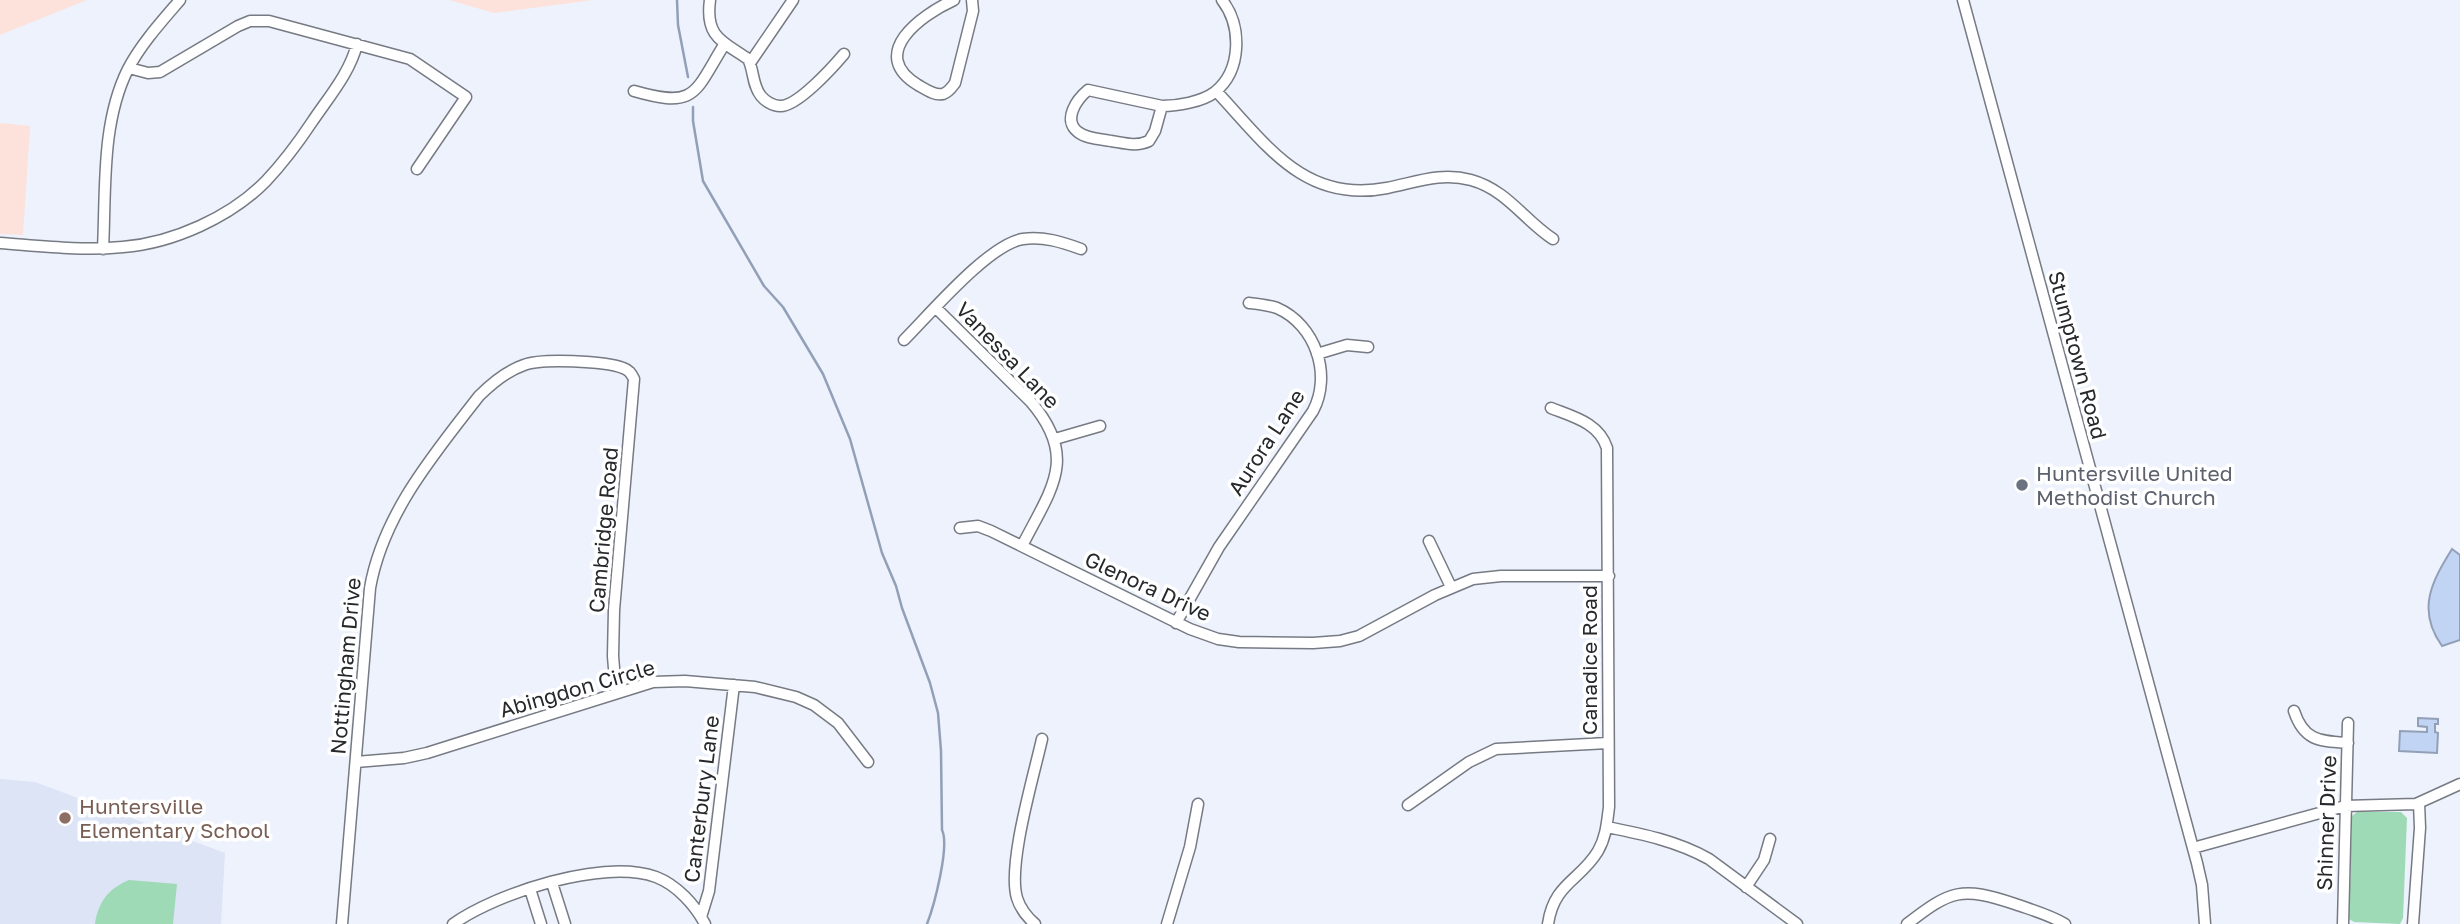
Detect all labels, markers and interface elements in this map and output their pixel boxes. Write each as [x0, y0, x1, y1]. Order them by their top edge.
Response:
street label: Stumptown Road [2043, 268, 2113, 442]
street label: Vanessa Lane [951, 296, 1065, 414]
street label: Aurora Lane [1222, 384, 1310, 500]
street label: Cambridge Road [583, 446, 623, 614]
place label: Huntersville United Methodist Church [2036, 460, 2233, 510]
marker: Huntersville United Methodist Church [2014, 477, 2030, 493]
street label: Glenora Drive [1081, 545, 1215, 627]
street label: Nottingham Drive [324, 577, 366, 755]
street label: Canadice Road [1576, 585, 1602, 735]
street label: Abingdon Circle [496, 653, 658, 723]
street label: Canterbury Lane [678, 714, 724, 884]
street label: Shinner Drive [2311, 755, 2341, 891]
place label: Huntersville Elementary School [79, 793, 270, 843]
marker: Huntersville Elementary School [57, 810, 73, 826]

